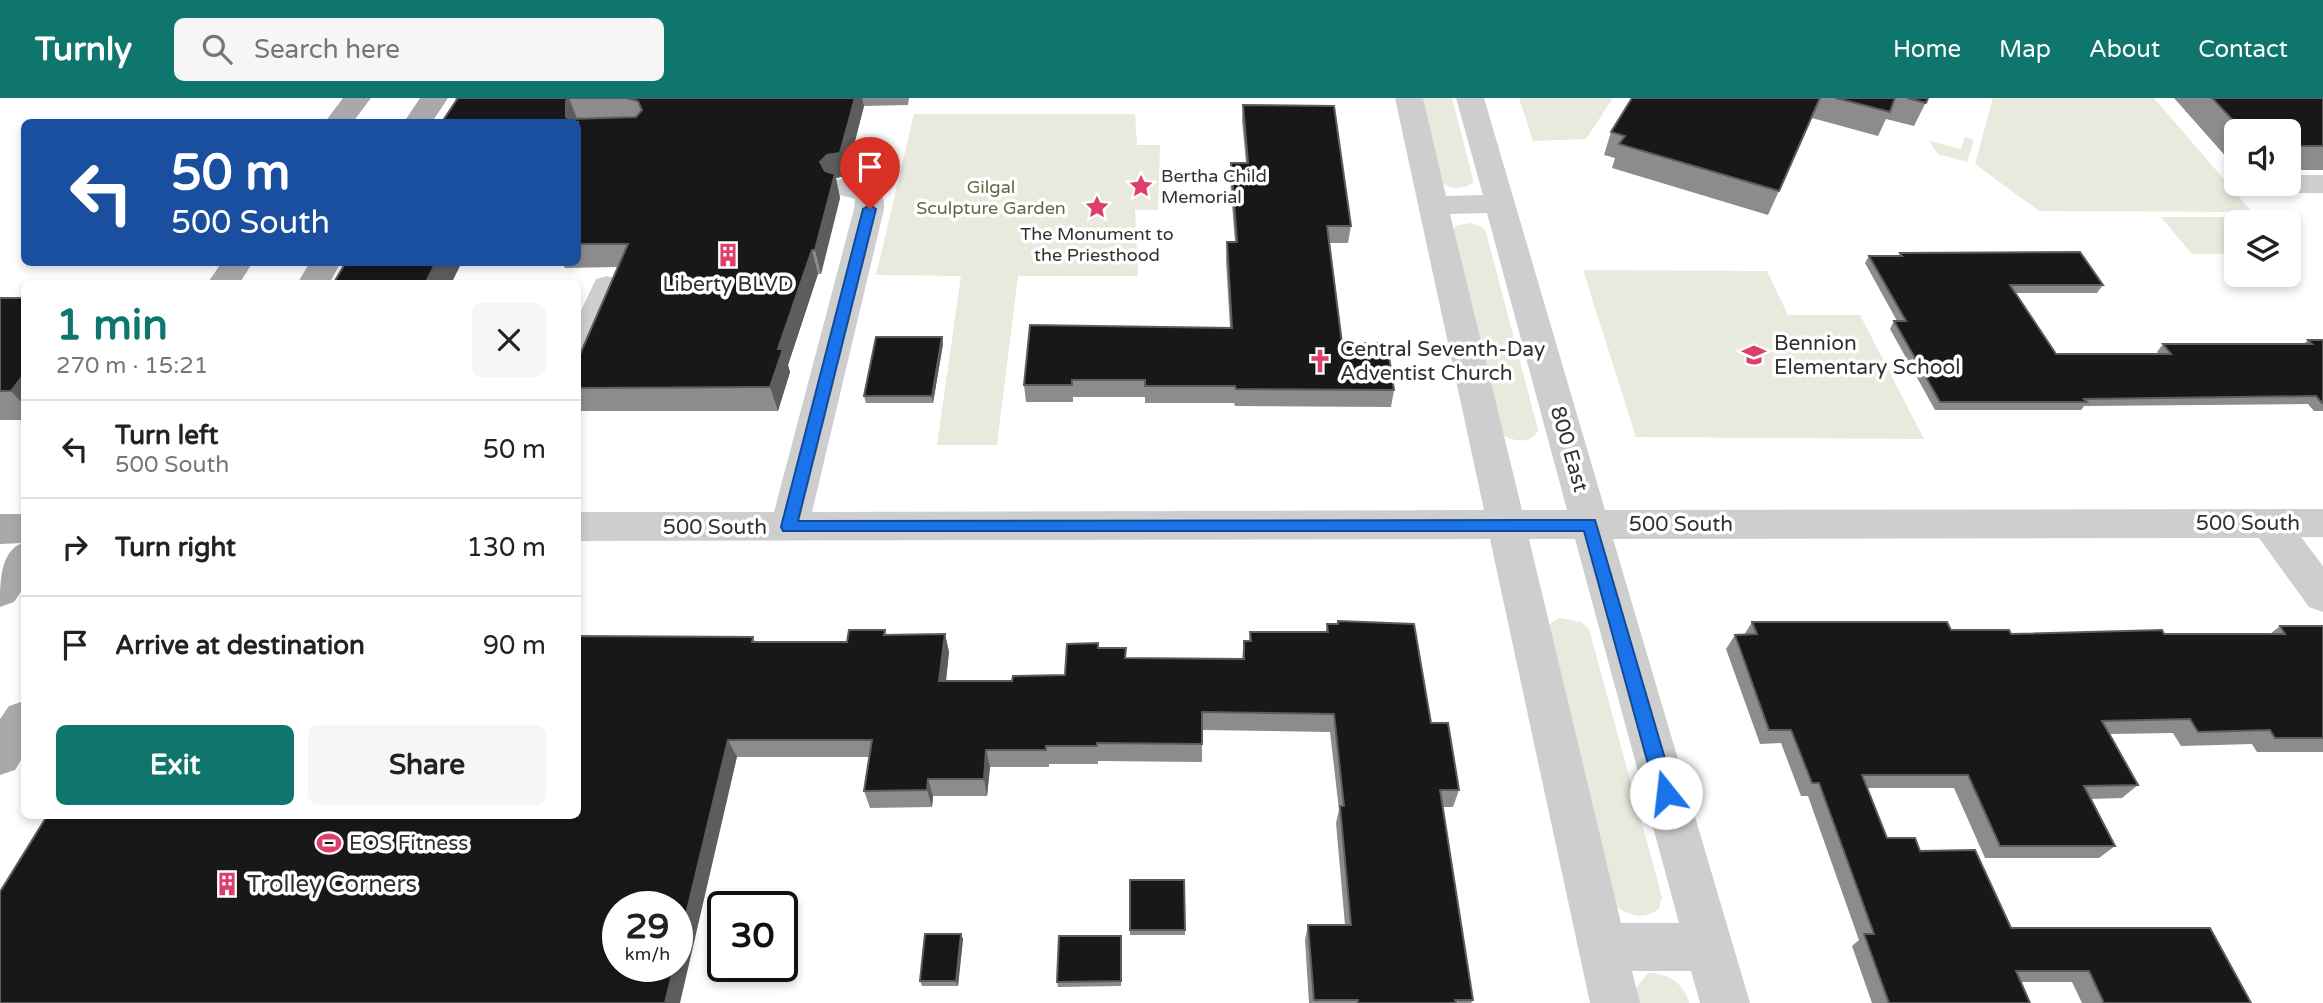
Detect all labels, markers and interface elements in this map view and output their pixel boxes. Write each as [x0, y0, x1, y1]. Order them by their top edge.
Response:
search box [174, 18, 664, 81]
text: Turnly [35, 30, 132, 69]
icon: search [198, 30, 236, 68]
text: Search here [254, 34, 400, 65]
text: Home [1893, 35, 1961, 64]
text: Map [1999, 35, 2051, 64]
text: About [2089, 35, 2160, 64]
text: Contact [2198, 35, 2288, 64]
map controls [2224, 119, 2301, 287]
button: sound [2224, 119, 2301, 196]
pin [840, 137, 900, 209]
text: 50 m [171, 144, 290, 203]
icon: left [56, 147, 147, 238]
icon: arrive [851, 148, 889, 186]
place label: Bertha Child Memorial [1161, 165, 1267, 208]
place icon: Bertha Child Memorial [1127, 172, 1155, 200]
park label: Gilgal Sculpture Garden [916, 176, 1066, 219]
place icon: The Monument to the Priesthood [1083, 193, 1111, 221]
text: 500 South [171, 204, 330, 242]
button: layers [2224, 210, 2301, 287]
place label: The Monument to the Priesthood [1020, 223, 1174, 266]
building icon: Liberty BLVD [714, 241, 742, 269]
place label: Liberty BLVD [662, 272, 794, 297]
text: 1 min [56, 300, 168, 351]
button: close [472, 303, 546, 377]
place label: Bennion Elementary School [1774, 331, 1961, 380]
place label: Central Seventh-Day Adventist Church [1340, 337, 1545, 386]
school or university icon: Bennion Elementary School [1740, 341, 1768, 369]
church icon: Central Seventh-Day Adventist Church [1306, 347, 1334, 375]
text: 270 m · 15:21 [56, 352, 208, 380]
street label: 800 East [1545, 403, 1593, 495]
text: Turn left [115, 420, 218, 451]
icon: left [56, 430, 94, 468]
text: 50 m [483, 434, 546, 465]
text: 500 South [115, 451, 229, 479]
street label: 500 South [2196, 511, 2300, 536]
street label: 500 South [1629, 512, 1733, 537]
street label: 500 South [663, 515, 767, 540]
icon: right [56, 528, 94, 566]
text: Turn right [115, 532, 236, 563]
text: 130 m [466, 532, 546, 563]
icon: arrive [56, 626, 94, 664]
text: Arrive at destination [115, 630, 365, 661]
text: 90 m [483, 630, 546, 661]
button: Exit [56, 725, 294, 805]
button: Share [308, 725, 546, 805]
position arrow [1629, 756, 1703, 830]
sports icon: EOS Fitness [315, 829, 343, 857]
place label: EOS Fitness [349, 831, 468, 856]
building icon: Trolley Corners [213, 870, 241, 898]
place label: Trolley Corners [247, 870, 417, 899]
speed limit sign: 30 [707, 891, 798, 982]
text: 29 [626, 906, 669, 948]
text: km/h [625, 943, 670, 965]

